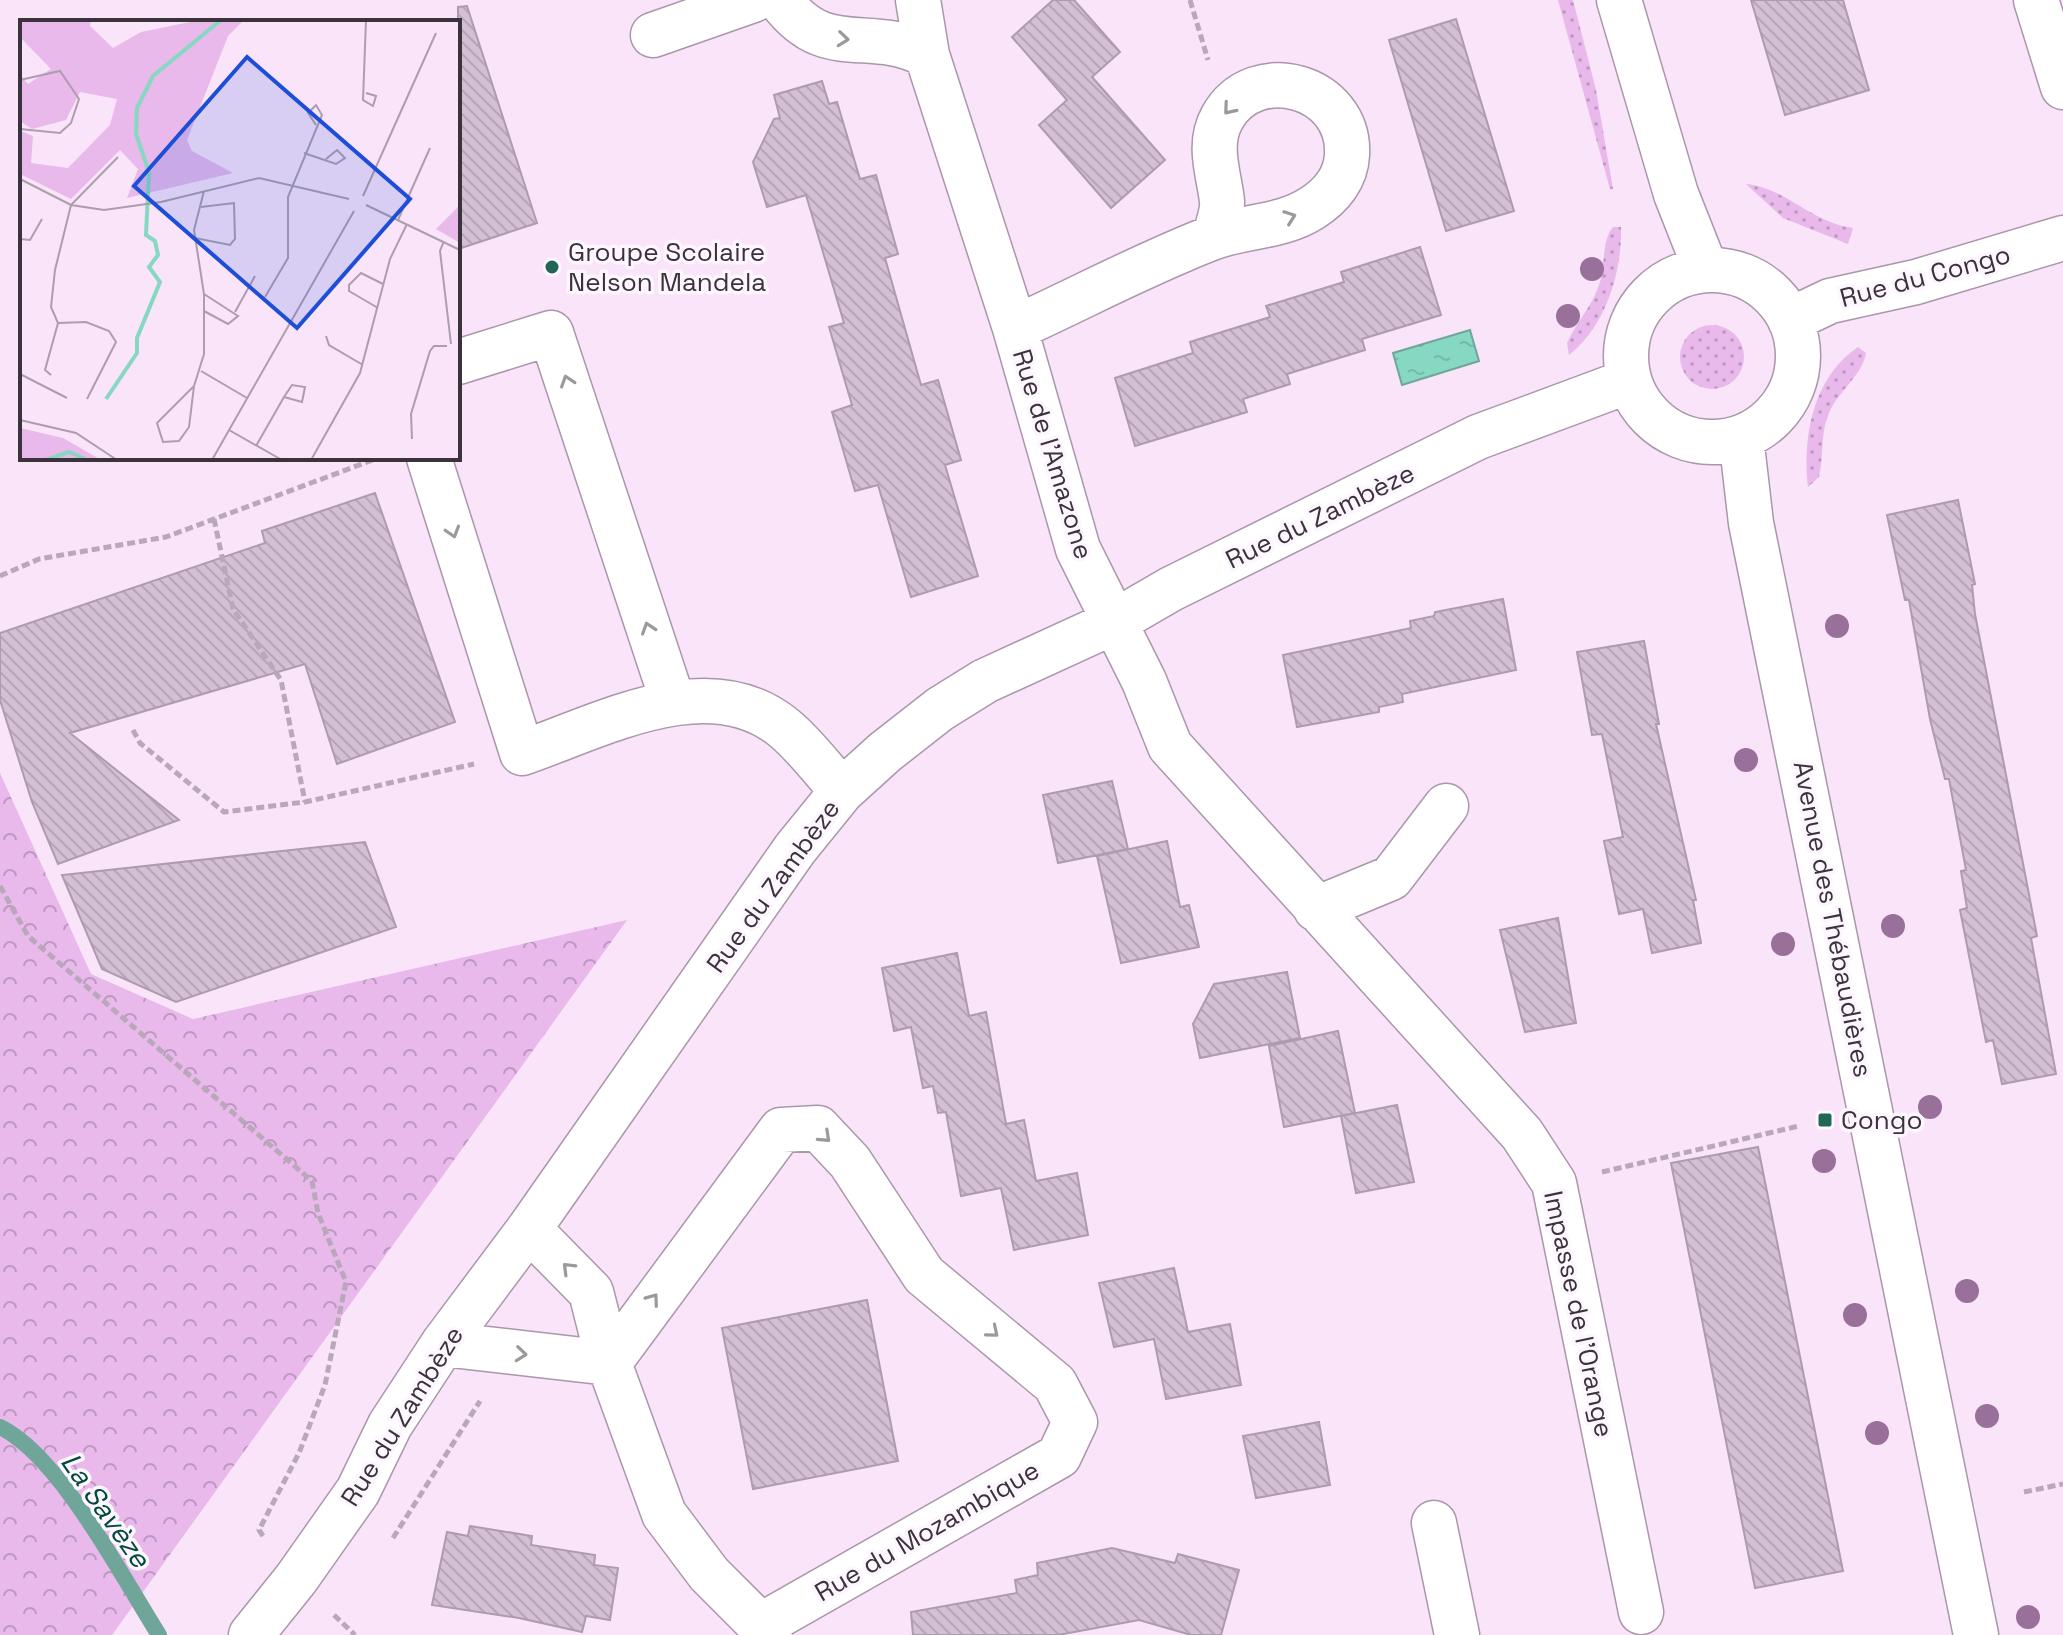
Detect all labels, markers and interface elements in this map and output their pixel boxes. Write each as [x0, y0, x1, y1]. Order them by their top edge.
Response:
inset map [20, 20, 460, 460]
one-way arrow [837, 31, 850, 48]
one-way arrow [1225, 100, 1239, 115]
one-way arrow [1282, 210, 1296, 227]
place label: Groupe Scolaire Nelson Mandela [568, 235, 766, 299]
street label: Rue du Congo [1836, 237, 2014, 315]
marker: Groupe Scolaire Nelson Mandela [543, 258, 561, 276]
street label: Rue de l'Amazone [1005, 345, 1101, 563]
one-way arrow [560, 375, 576, 389]
street label: Rue du Zambèze [1220, 456, 1420, 576]
one-way arrow [443, 525, 459, 539]
one-way arrow [642, 622, 658, 636]
street label: Avenue des Thébaudières [1786, 758, 1880, 1080]
street label: Rue du Zambèze [699, 793, 847, 979]
place label: Congo [1841, 1103, 1922, 1137]
marker: Congo [1816, 1111, 1834, 1129]
one-way arrow [816, 1128, 830, 1142]
street label: Impasse de l'Orange [1536, 1188, 1622, 1440]
one-way arrow [563, 1263, 577, 1277]
one-way arrow [644, 1293, 658, 1308]
street label: Rue du Zambèze [333, 1320, 471, 1512]
one-way arrow [984, 1322, 998, 1337]
one-way arrow [515, 1346, 528, 1363]
water label: La Savèze [53, 1445, 160, 1576]
street label: Rue du Mozambique [809, 1453, 1045, 1609]

